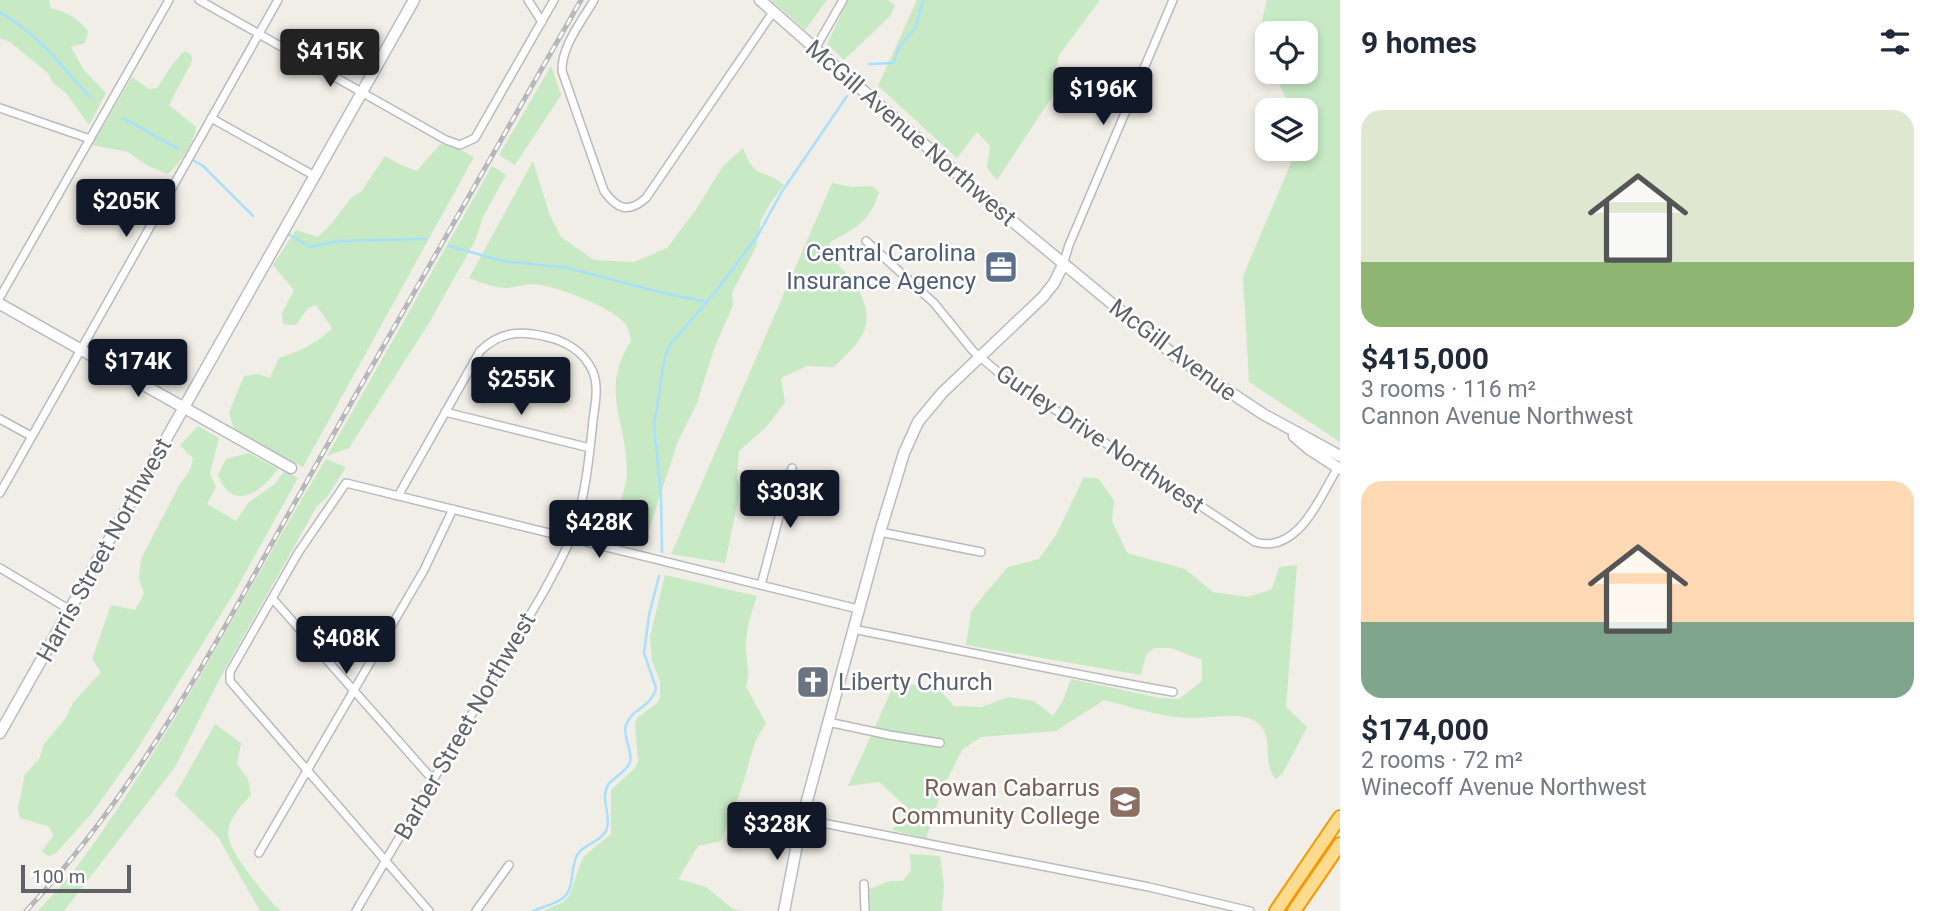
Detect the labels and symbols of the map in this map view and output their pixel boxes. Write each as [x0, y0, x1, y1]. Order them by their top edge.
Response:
pin: $415K [281, 29, 379, 89]
street label: McGill Avenue Northwest [800, 34, 1022, 232]
pin: $196K [1054, 68, 1152, 127]
pin: $205K [77, 180, 175, 239]
place label: Central Carolina Insurance Agency [786, 239, 977, 295]
office icon: Central Carolina Insurance Agency [982, 248, 1020, 286]
street label: McGill Avenue [1104, 293, 1242, 407]
pin: $174K [89, 340, 187, 399]
pin: $255K [472, 358, 570, 417]
street label: Gurley Drive Northwest [991, 359, 1209, 519]
street label: Harris Street Northwest [31, 433, 177, 667]
pin: $303K [741, 470, 839, 530]
pin: $428K [550, 500, 648, 560]
street label: Barber Street Northwest [389, 607, 542, 844]
pin: $408K [297, 616, 395, 676]
church icon: Liberty Church [794, 663, 832, 701]
place label: Liberty Church [838, 668, 993, 696]
place label: Rowan Cabarrus Community College [891, 774, 1100, 830]
school or university icon: Rowan Cabarrus Community College [1106, 783, 1144, 821]
pin: $328K [728, 802, 826, 862]
scale bar [21, 862, 131, 894]

